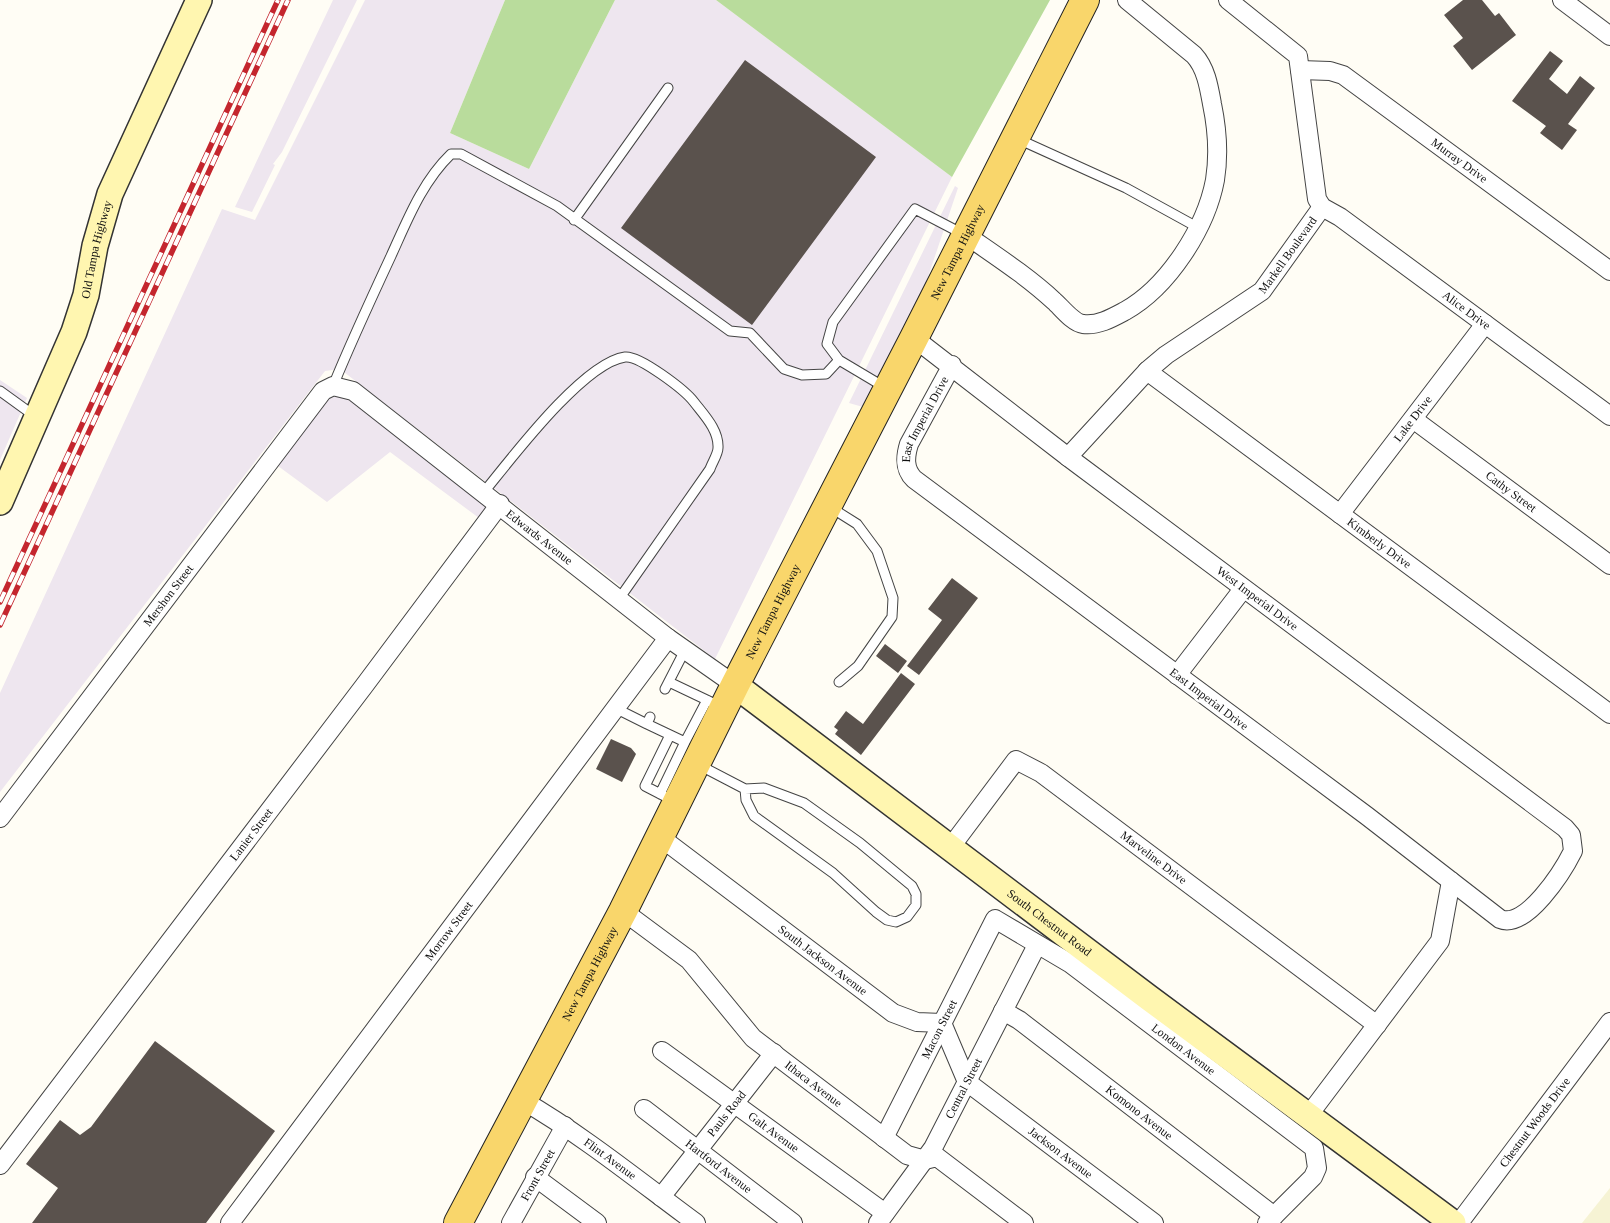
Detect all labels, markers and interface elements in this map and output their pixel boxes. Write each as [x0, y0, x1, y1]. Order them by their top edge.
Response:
street label: Murray Drive [1429, 135, 1490, 186]
street label: Old Tampa Highway [78, 199, 115, 300]
street label: New Tampa Highway [928, 202, 987, 302]
street label: Markell Boulevard [1255, 214, 1320, 296]
street label: Alice Drive [1440, 288, 1493, 333]
street label: East Imperial Drive [899, 374, 952, 463]
street label: Lake Drive [1391, 393, 1435, 444]
street label: Cathy Street [1483, 468, 1540, 515]
street label: Edwards Avenue [503, 507, 575, 568]
street label: Kimberly Drive [1344, 515, 1414, 571]
street label: Mershon Street [141, 561, 197, 629]
street label: New Tampa Highway [743, 562, 803, 661]
street label: West Imperial Drive [1214, 564, 1301, 633]
street label: East Imperial Drive [1167, 665, 1251, 733]
street label: Lanier Street [227, 805, 276, 864]
street label: Marveline Drive [1118, 828, 1190, 887]
street label: South Chestnut Road [1004, 886, 1094, 959]
street label: Morrow Street [422, 898, 476, 963]
street label: South Jackson Avenue [776, 922, 870, 998]
street label: New Tampa Highway [559, 924, 621, 1023]
street label: Macon Street [918, 997, 960, 1061]
street label: London Avenue [1149, 1021, 1218, 1078]
street label: Central Street [942, 1055, 985, 1121]
street label: Ithaca Avenue [782, 1058, 845, 1110]
street label: Chestnut Woods Drive [1496, 1075, 1573, 1170]
street label: Komono Avenue [1103, 1082, 1176, 1143]
street label: Pauls Road [704, 1088, 749, 1139]
street label: Galt Avenue [745, 1109, 802, 1155]
street label: Jackson Avenue [1026, 1124, 1096, 1181]
street label: Flint Avenue [581, 1135, 639, 1183]
street label: Hartford Avenue [683, 1136, 755, 1196]
street label: Front Street [518, 1146, 558, 1203]

